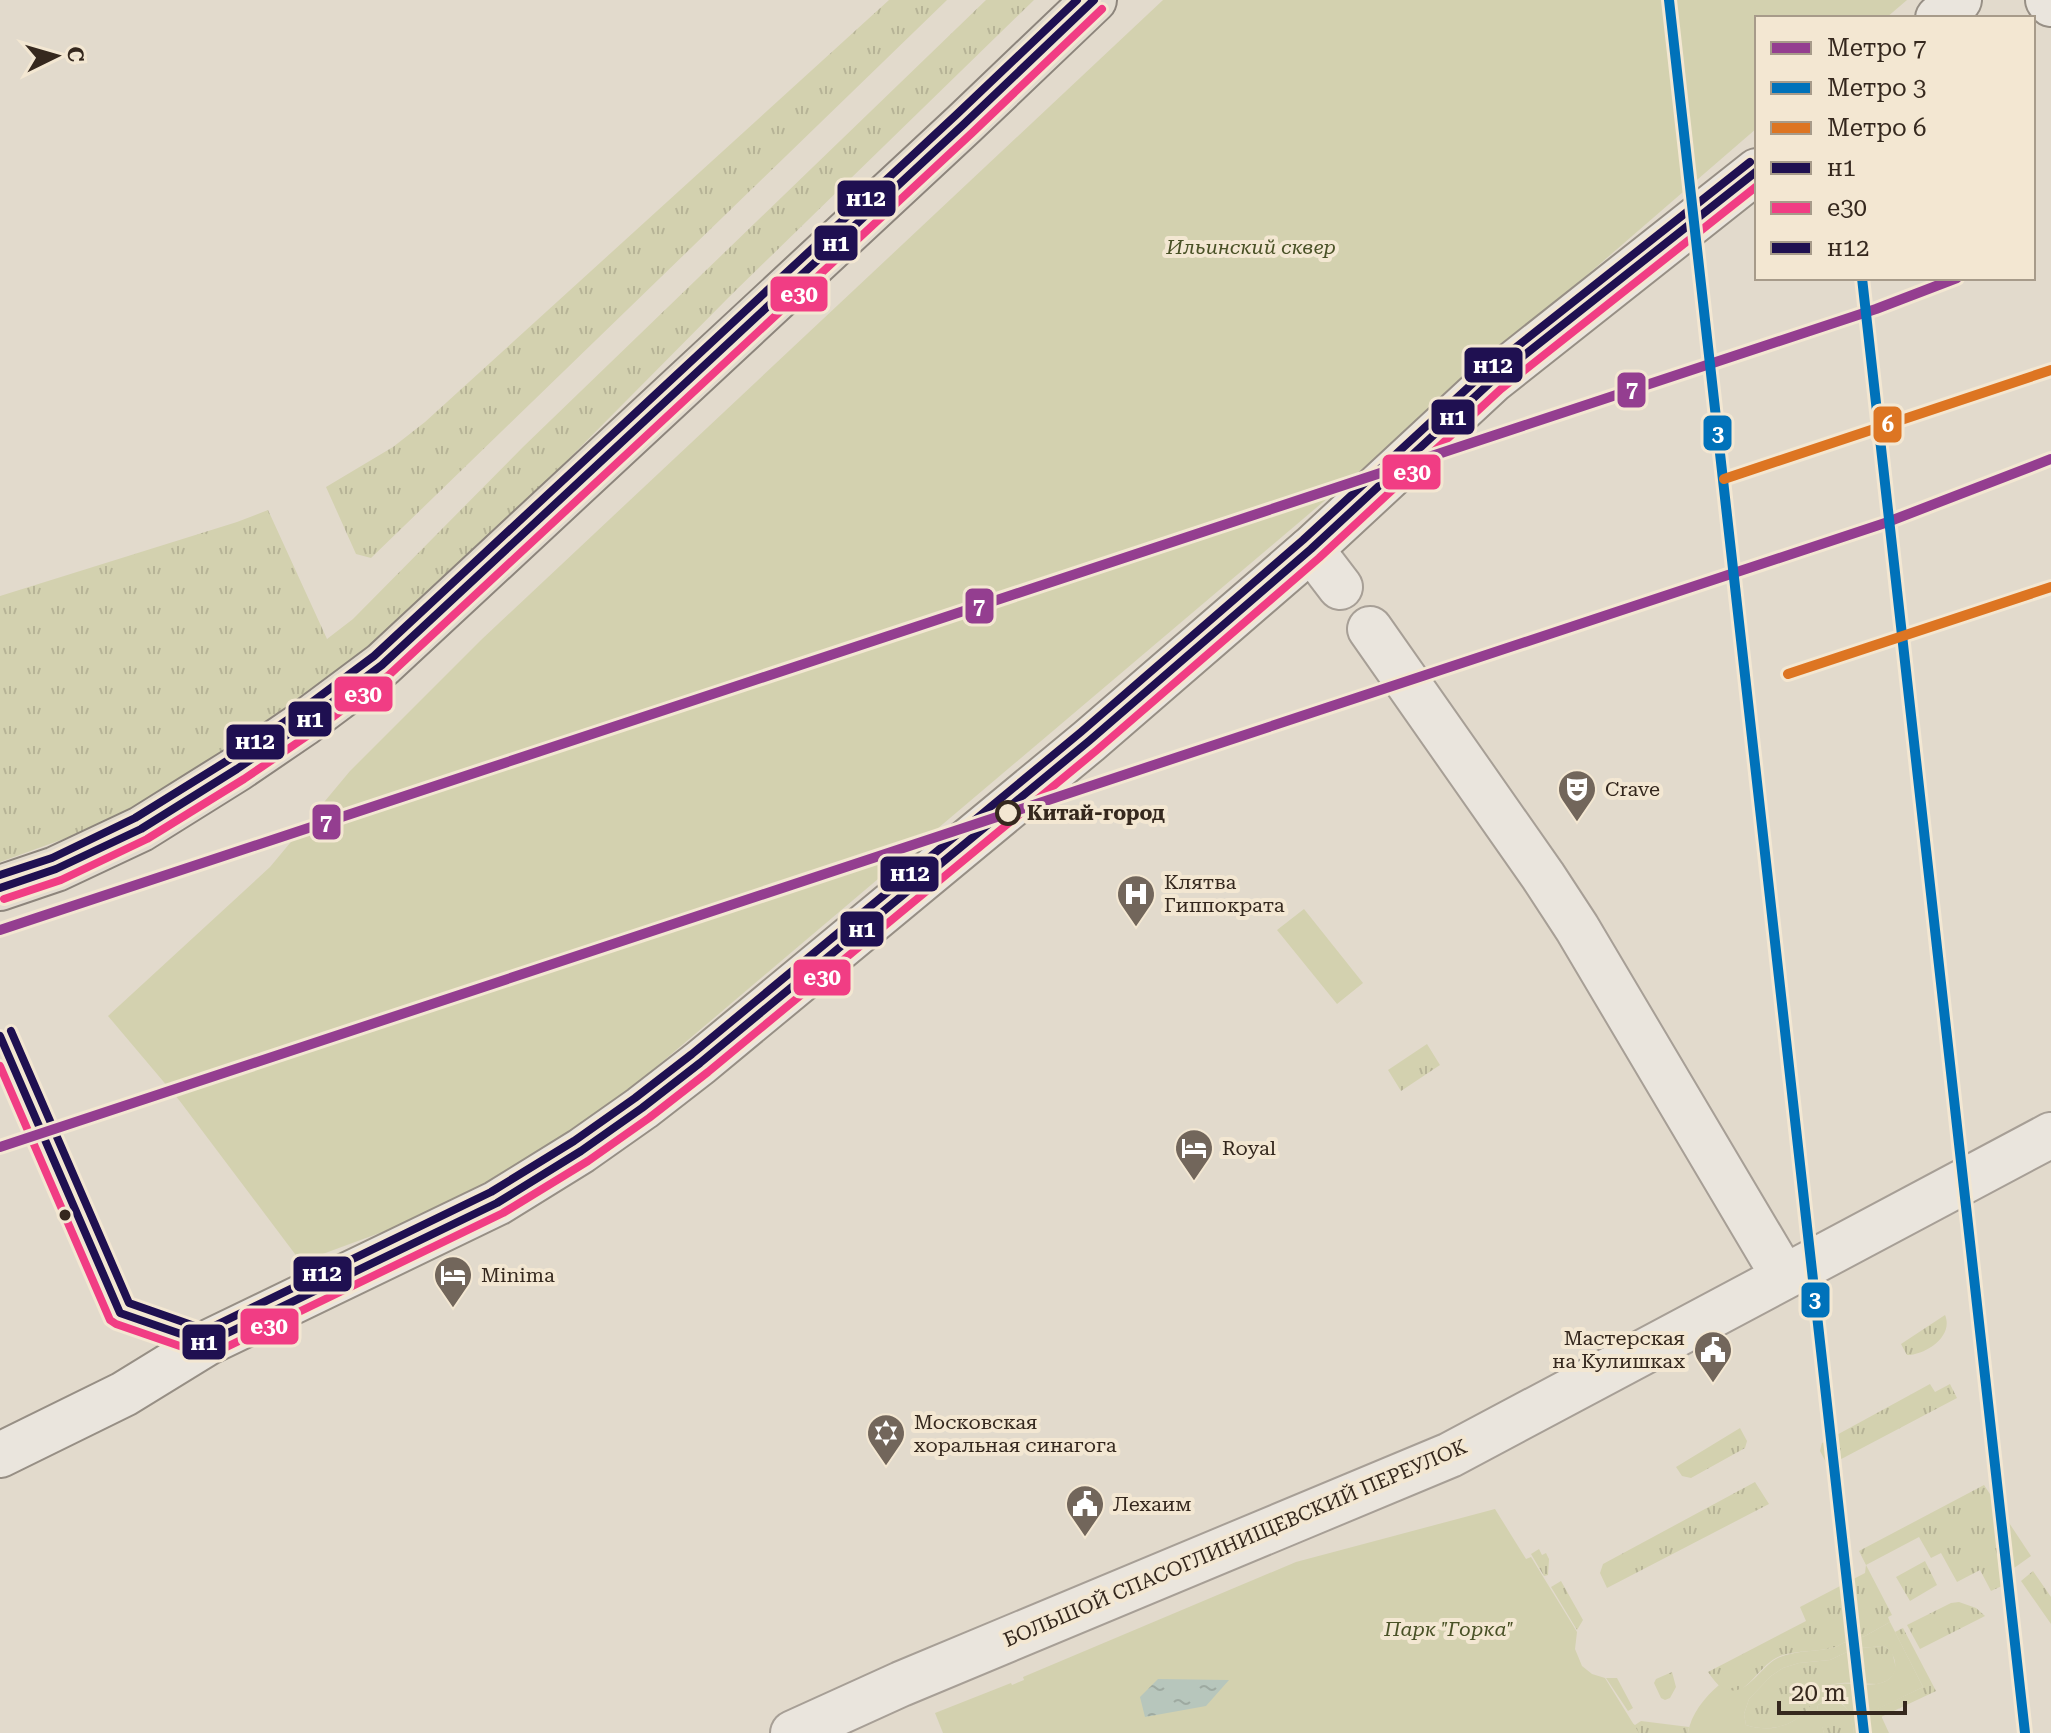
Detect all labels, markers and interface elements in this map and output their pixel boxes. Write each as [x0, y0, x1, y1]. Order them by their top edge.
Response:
north arrow [16, 16, 96, 96]
legend [1755, 16, 2035, 280]
text: Метро 7 [1827, 34, 1926, 62]
text: С [62, 46, 89, 63]
text: Метро 3 [1827, 74, 1926, 102]
text: Метро 6 [1827, 114, 1926, 142]
text: н1 [1827, 154, 1856, 182]
line badge: н12 [836, 179, 897, 218]
text: н12 [846, 186, 886, 211]
text: е30 [1827, 194, 1867, 222]
line badge: н1 [813, 224, 859, 262]
text: н1 [822, 231, 850, 256]
text: н12 [1827, 234, 1869, 262]
park label: Ильинский сквер [1165, 235, 1336, 259]
line badge: е30 [769, 275, 829, 313]
text: е30 [780, 282, 818, 307]
line badge: н12 [1463, 346, 1524, 384]
text: н12 [1473, 353, 1513, 378]
line badge: 7 [1616, 371, 1647, 409]
text: 7 [1626, 377, 1638, 402]
line badge: н1 [1430, 398, 1476, 436]
text: н1 [1439, 405, 1467, 430]
line badge: 6 [1872, 405, 1903, 444]
text: 6 [1882, 412, 1894, 437]
line badge: 3 [1702, 414, 1733, 452]
text: 3 [1712, 421, 1724, 446]
line badge: е30 [1381, 453, 1442, 491]
text: е30 [1393, 460, 1431, 485]
line badge: 7 [964, 587, 995, 625]
text: 7 [973, 594, 985, 619]
line badge: е30 [333, 675, 394, 713]
text: е30 [344, 682, 382, 707]
line badge: н1 [287, 700, 333, 738]
text: н1 [296, 707, 324, 732]
line badge: н12 [225, 723, 286, 761]
text: н12 [235, 729, 275, 754]
theatre icon: Crave [1556, 768, 1598, 823]
place label: Crave [1605, 777, 1660, 801]
marker: Китай-город [996, 801, 1020, 825]
place label: Китай-город [1027, 801, 1165, 825]
line badge: 7 [311, 803, 342, 841]
text: 7 [320, 810, 332, 835]
line badge: н12 [879, 855, 940, 893]
text: н12 [890, 861, 930, 886]
place label: Клятва Гиппократа [1164, 870, 1285, 917]
hospital icon: Клятва Гиппократа [1115, 873, 1157, 928]
line badge: н1 [839, 910, 885, 948]
text: н1 [848, 917, 876, 942]
line badge: е30 [792, 958, 852, 997]
text: е30 [803, 965, 841, 990]
hotel icon: Royal [1173, 1127, 1215, 1182]
place label: Royal [1222, 1136, 1276, 1160]
unlabelled marker [57, 1207, 73, 1223]
hotel icon: Minima [432, 1254, 474, 1309]
line badge: н12 [292, 1255, 353, 1293]
text: н12 [302, 1261, 342, 1286]
place label: Minima [481, 1263, 555, 1287]
line badge: 3 [1800, 1281, 1831, 1319]
text: 3 [1809, 1287, 1821, 1312]
line badge: е30 [239, 1307, 300, 1346]
text: е30 [250, 1314, 288, 1339]
line badge: н1 [181, 1323, 227, 1361]
place label: Мастерская на Кулишках [1552, 1326, 1685, 1373]
public building icon: Мастерская на Кулишках [1692, 1329, 1734, 1384]
text: н1 [190, 1330, 218, 1355]
place label: Московская хоральная синагога [914, 1410, 1117, 1457]
synagogue icon: Московская хоральная синагога [865, 1412, 907, 1467]
street label: БОЛЬШОЙ СПАСОГЛИНИЩЕВСКИЙ ПЕРЕУЛОК [1000, 1434, 1471, 1652]
public building icon: Лехаим [1064, 1483, 1106, 1538]
place label: Лехаим [1113, 1492, 1191, 1516]
park label: Парк "Горка" [1383, 1617, 1514, 1641]
scale bar [1779, 1665, 1905, 1715]
text: 20 m [1791, 1679, 1846, 1707]

